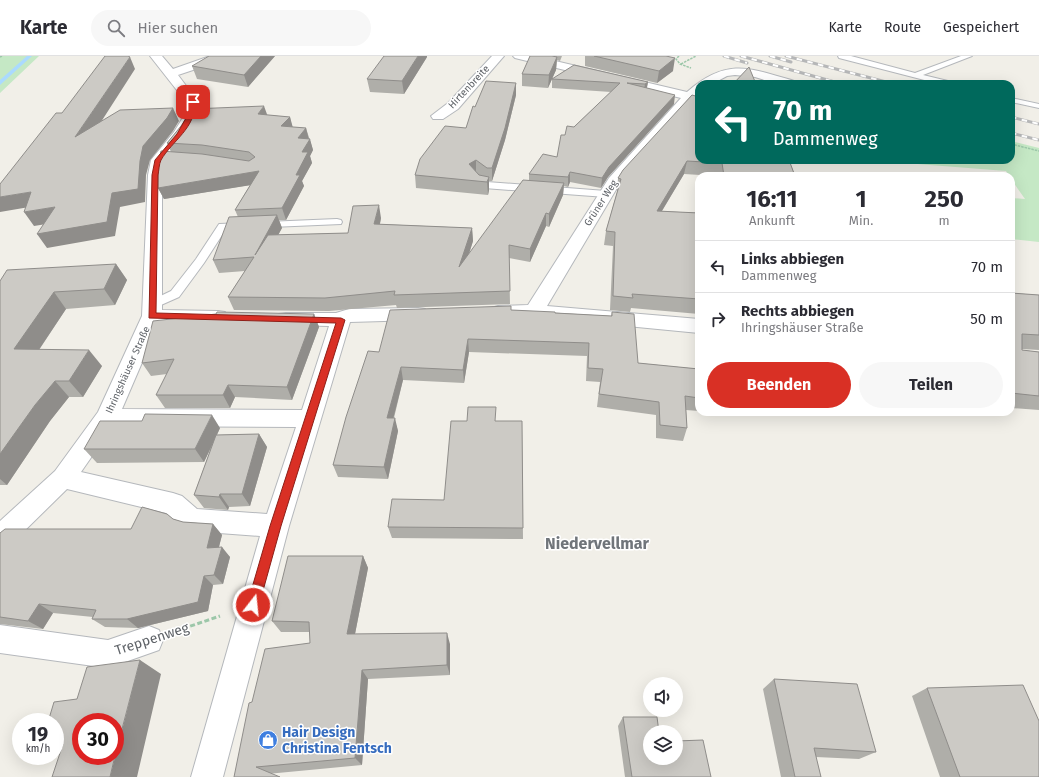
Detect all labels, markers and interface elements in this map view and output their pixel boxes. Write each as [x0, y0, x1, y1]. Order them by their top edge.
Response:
search box [91, 10, 371, 46]
text: Karte [20, 16, 67, 39]
icon: search [105, 17, 127, 39]
text: Hier suchen [137, 19, 218, 37]
text: Karte [828, 19, 862, 36]
text: Route [884, 19, 921, 36]
text: Gespeichert [943, 19, 1019, 36]
street label: Hirtenbreite [446, 63, 492, 111]
pin [176, 85, 210, 119]
icon: arrive [182, 91, 204, 113]
text: 70 m [773, 94, 832, 127]
icon: left [707, 96, 759, 148]
text: Dammenweg [773, 128, 878, 150]
street label: Grüner Weg [582, 177, 621, 228]
text: 16:11 [746, 185, 798, 213]
text: 1 [856, 185, 867, 213]
text: 250 [925, 185, 964, 213]
text: Ankunft [749, 213, 795, 228]
text: Min. [849, 213, 873, 228]
text: m [939, 213, 950, 228]
text: Links abbiegen [741, 250, 844, 268]
icon: left [707, 256, 729, 278]
text: 70 m [971, 258, 1003, 276]
text: Dammenweg [741, 268, 816, 283]
text: Rechts abbiegen [741, 302, 854, 320]
icon: right [707, 308, 729, 330]
text: 50 m [970, 310, 1003, 328]
text: Ihringshäuser Straße [741, 320, 864, 335]
street label: Ihringshäuser Straße [103, 324, 153, 416]
button: Beenden [707, 362, 851, 408]
button: Teilen [859, 362, 1003, 408]
district label: Niedervellmar [545, 534, 650, 553]
position arrow [232, 584, 274, 626]
street label: Treppenweg [113, 619, 192, 659]
map controls [643, 677, 683, 765]
button: sound [643, 677, 683, 717]
speed limit sign: 30 [72, 713, 124, 765]
text: 19 [28, 722, 48, 746]
place label: Hair Design Christina Fentsch [282, 724, 392, 757]
button: layers [643, 725, 683, 765]
shop icon: Hair Design Christina Fentsch [257, 729, 279, 751]
text: km/h [26, 743, 50, 755]

